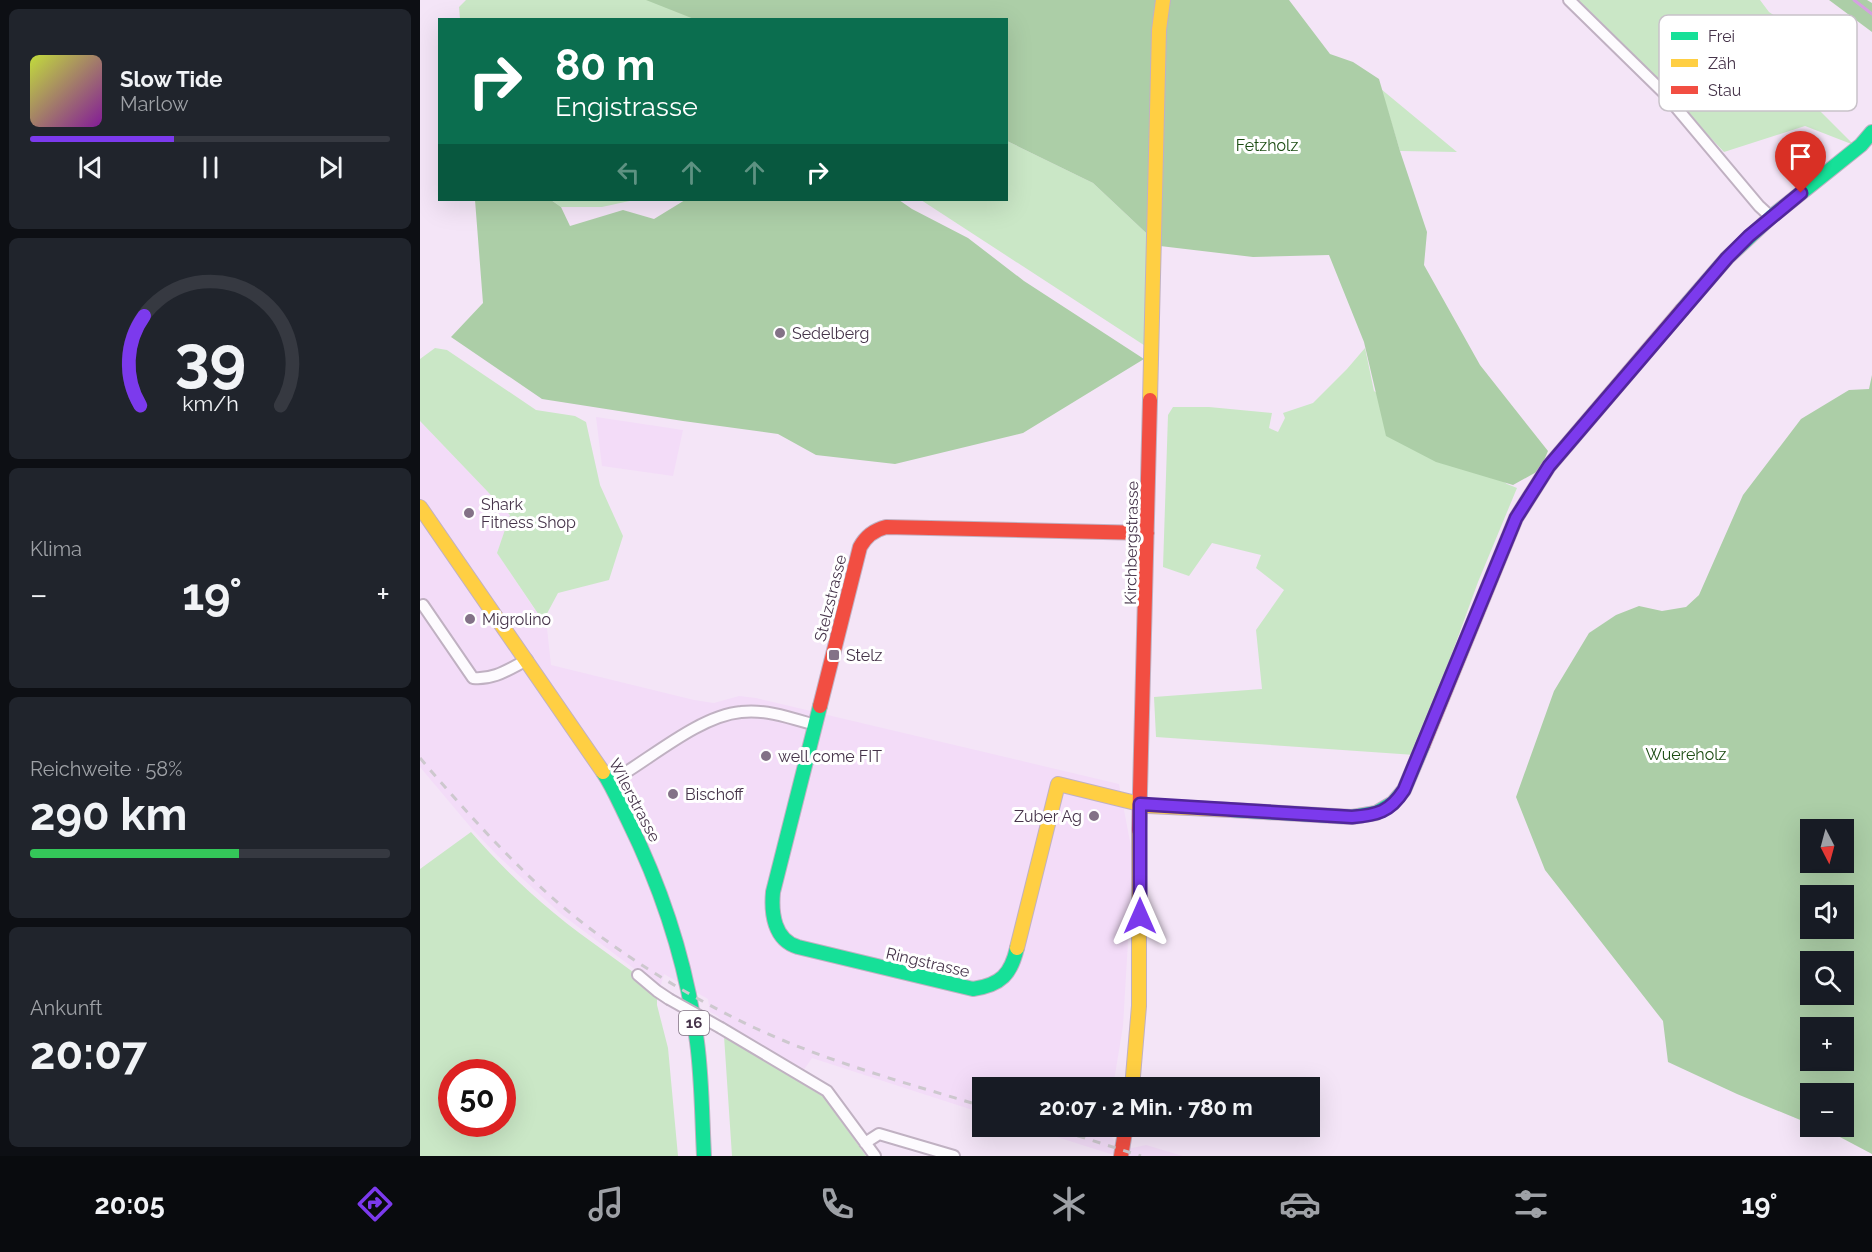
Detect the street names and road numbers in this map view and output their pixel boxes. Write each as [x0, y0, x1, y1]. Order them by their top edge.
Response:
street label: Kirchbergstrasse [1121, 481, 1142, 605]
street label: Stelzstrasse [811, 553, 850, 643]
street label: Wilerstrasse [605, 755, 665, 845]
street label: Ringstrasse [884, 944, 972, 981]
road number: 16 [679, 1011, 709, 1035]

